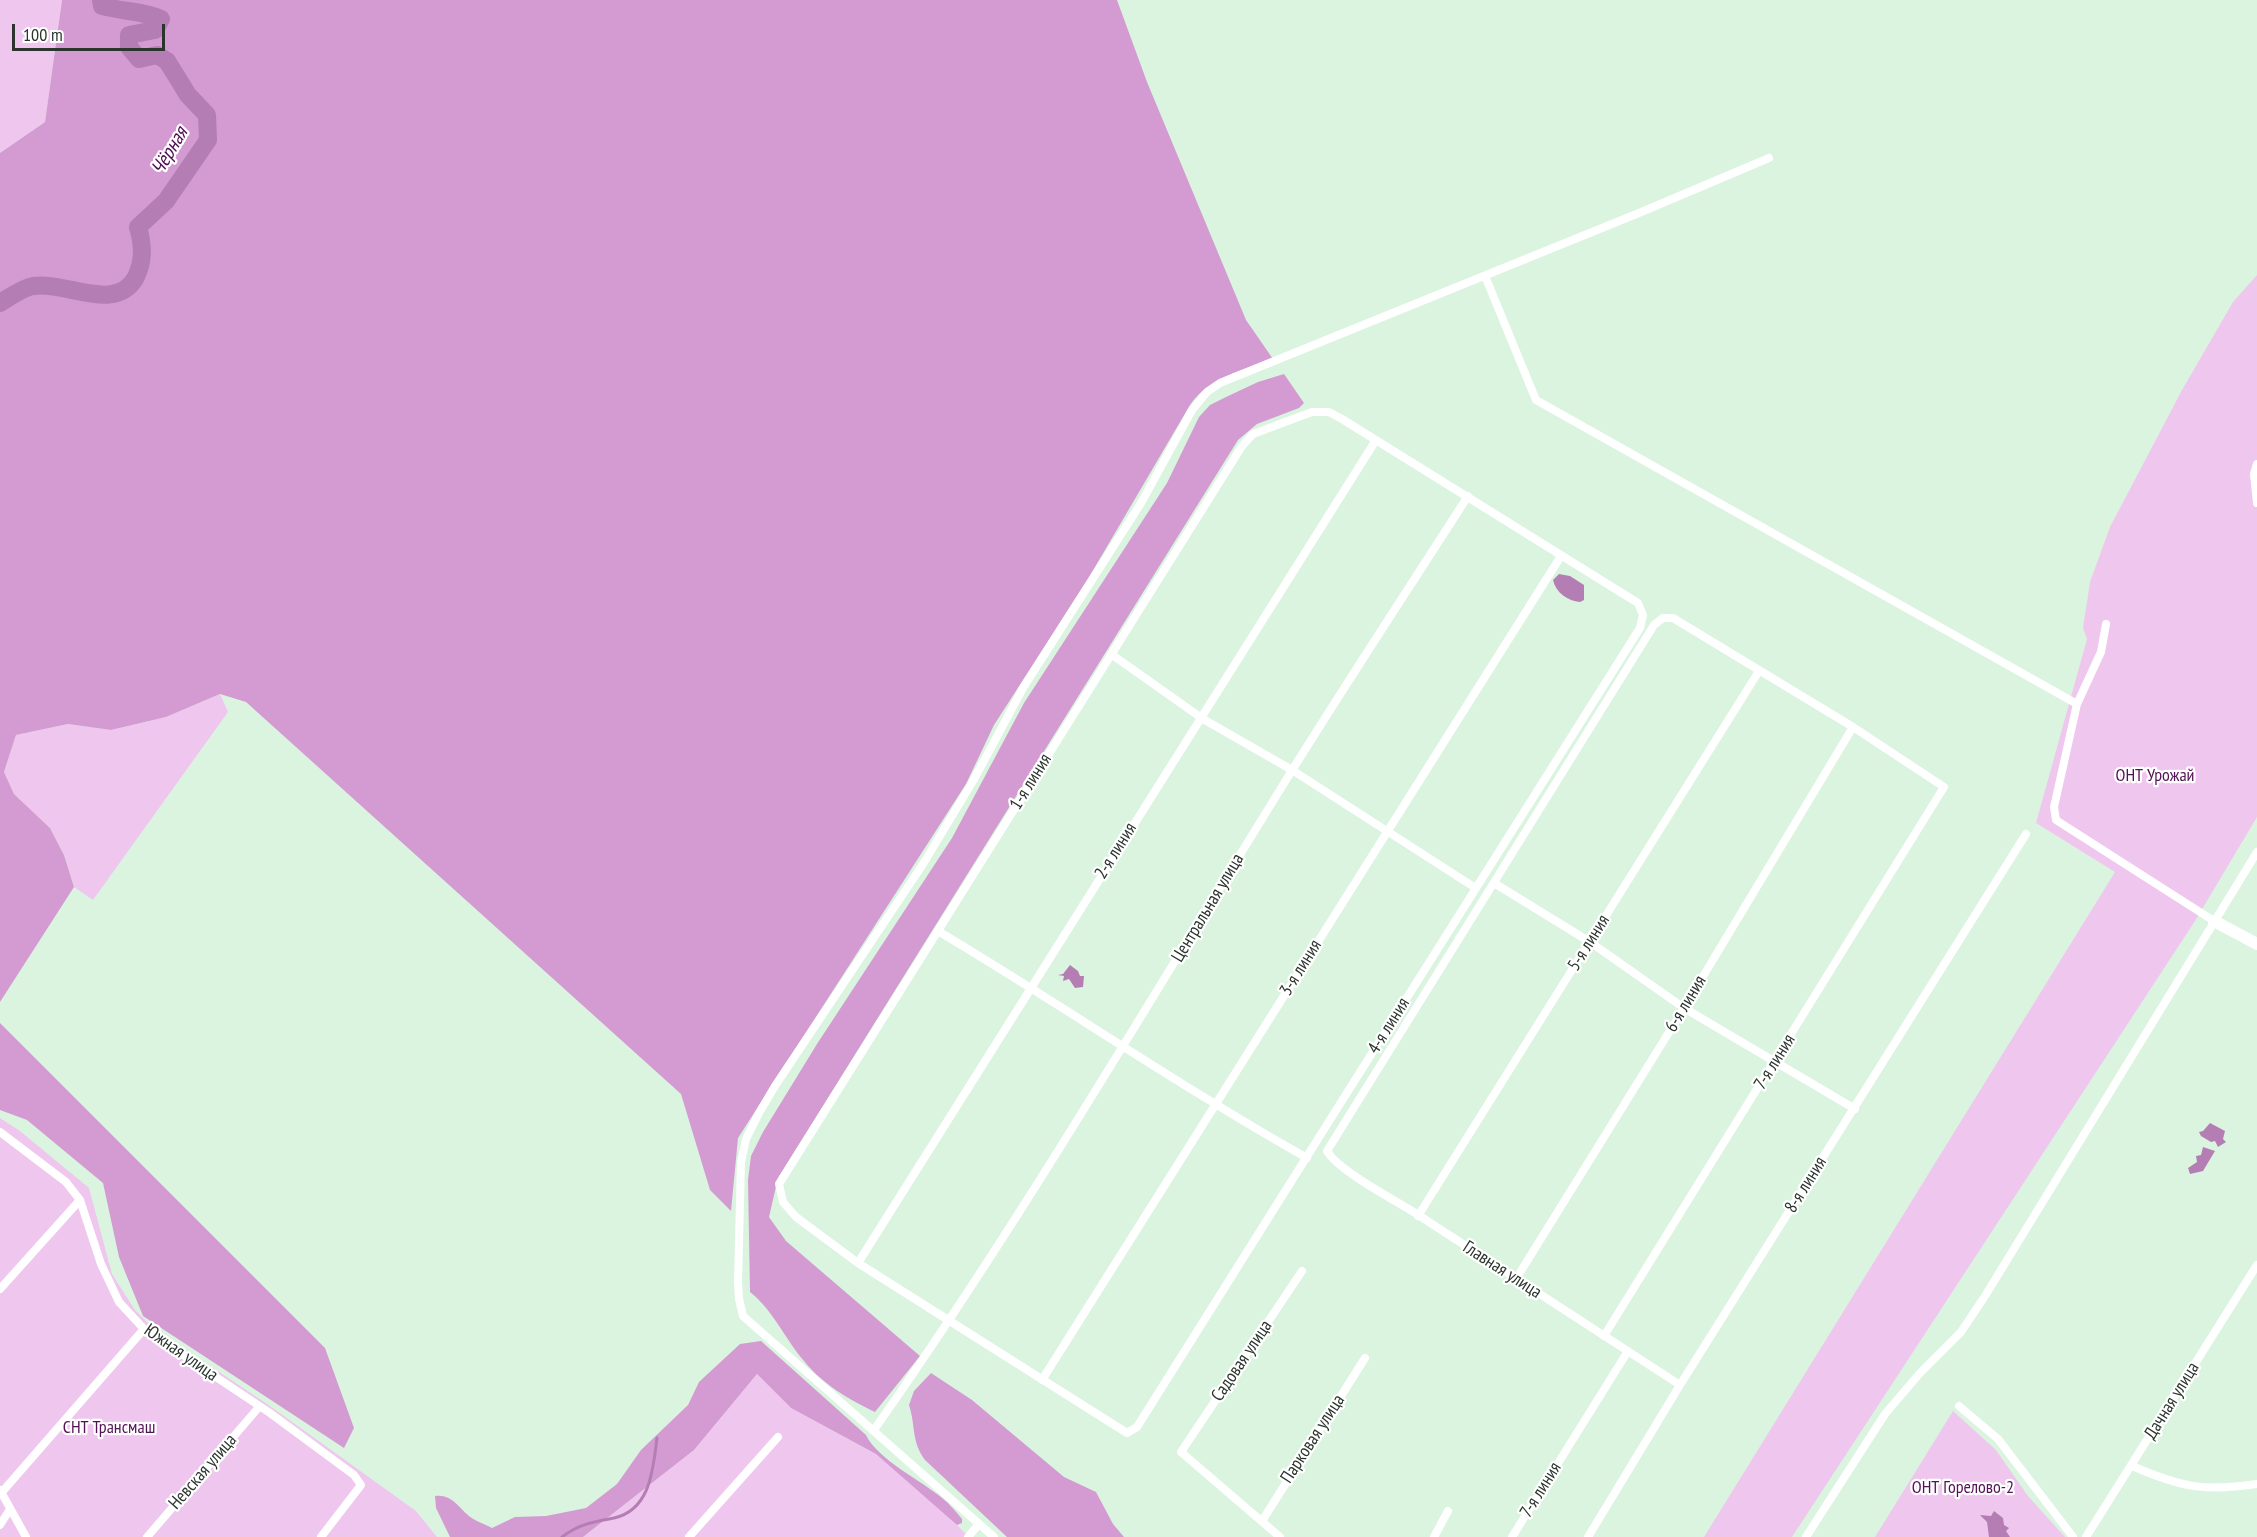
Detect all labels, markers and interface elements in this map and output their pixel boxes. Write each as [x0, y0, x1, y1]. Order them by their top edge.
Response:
scale bar [15, 12, 168, 50]
text: 100 m [23, 23, 63, 46]
water label: Чёрная [147, 123, 193, 179]
street label: 1-я линия [1005, 750, 1057, 814]
park label: ОНТ Урожай [2115, 765, 2195, 787]
street label: 2-я линия [1090, 819, 1142, 883]
street label: Центральная улица [1167, 850, 1249, 966]
street label: 5-я линия [1563, 911, 1615, 975]
street label: 3-я линия [1275, 936, 1327, 1000]
street label: 6-я линия [1661, 972, 1711, 1036]
street label: 4-я линия [1363, 994, 1415, 1058]
street label: 7-я линия [1750, 1030, 1800, 1094]
street label: 8-я линия [1780, 1153, 1832, 1217]
street label: Главная улица [1459, 1237, 1545, 1303]
street label: Садовая улица [1207, 1316, 1277, 1406]
street label: Южная улица [140, 1320, 222, 1386]
street label: Дачная улица [2140, 1358, 2204, 1444]
street label: Парковая улица [1276, 1391, 1350, 1487]
park label: СНТ Трансмаш [63, 1417, 155, 1439]
street label: Невская улица [164, 1430, 242, 1514]
street label: 7-я линия [1516, 1458, 1566, 1522]
park label: ОНТ Горелово-2 [1912, 1477, 2014, 1499]

